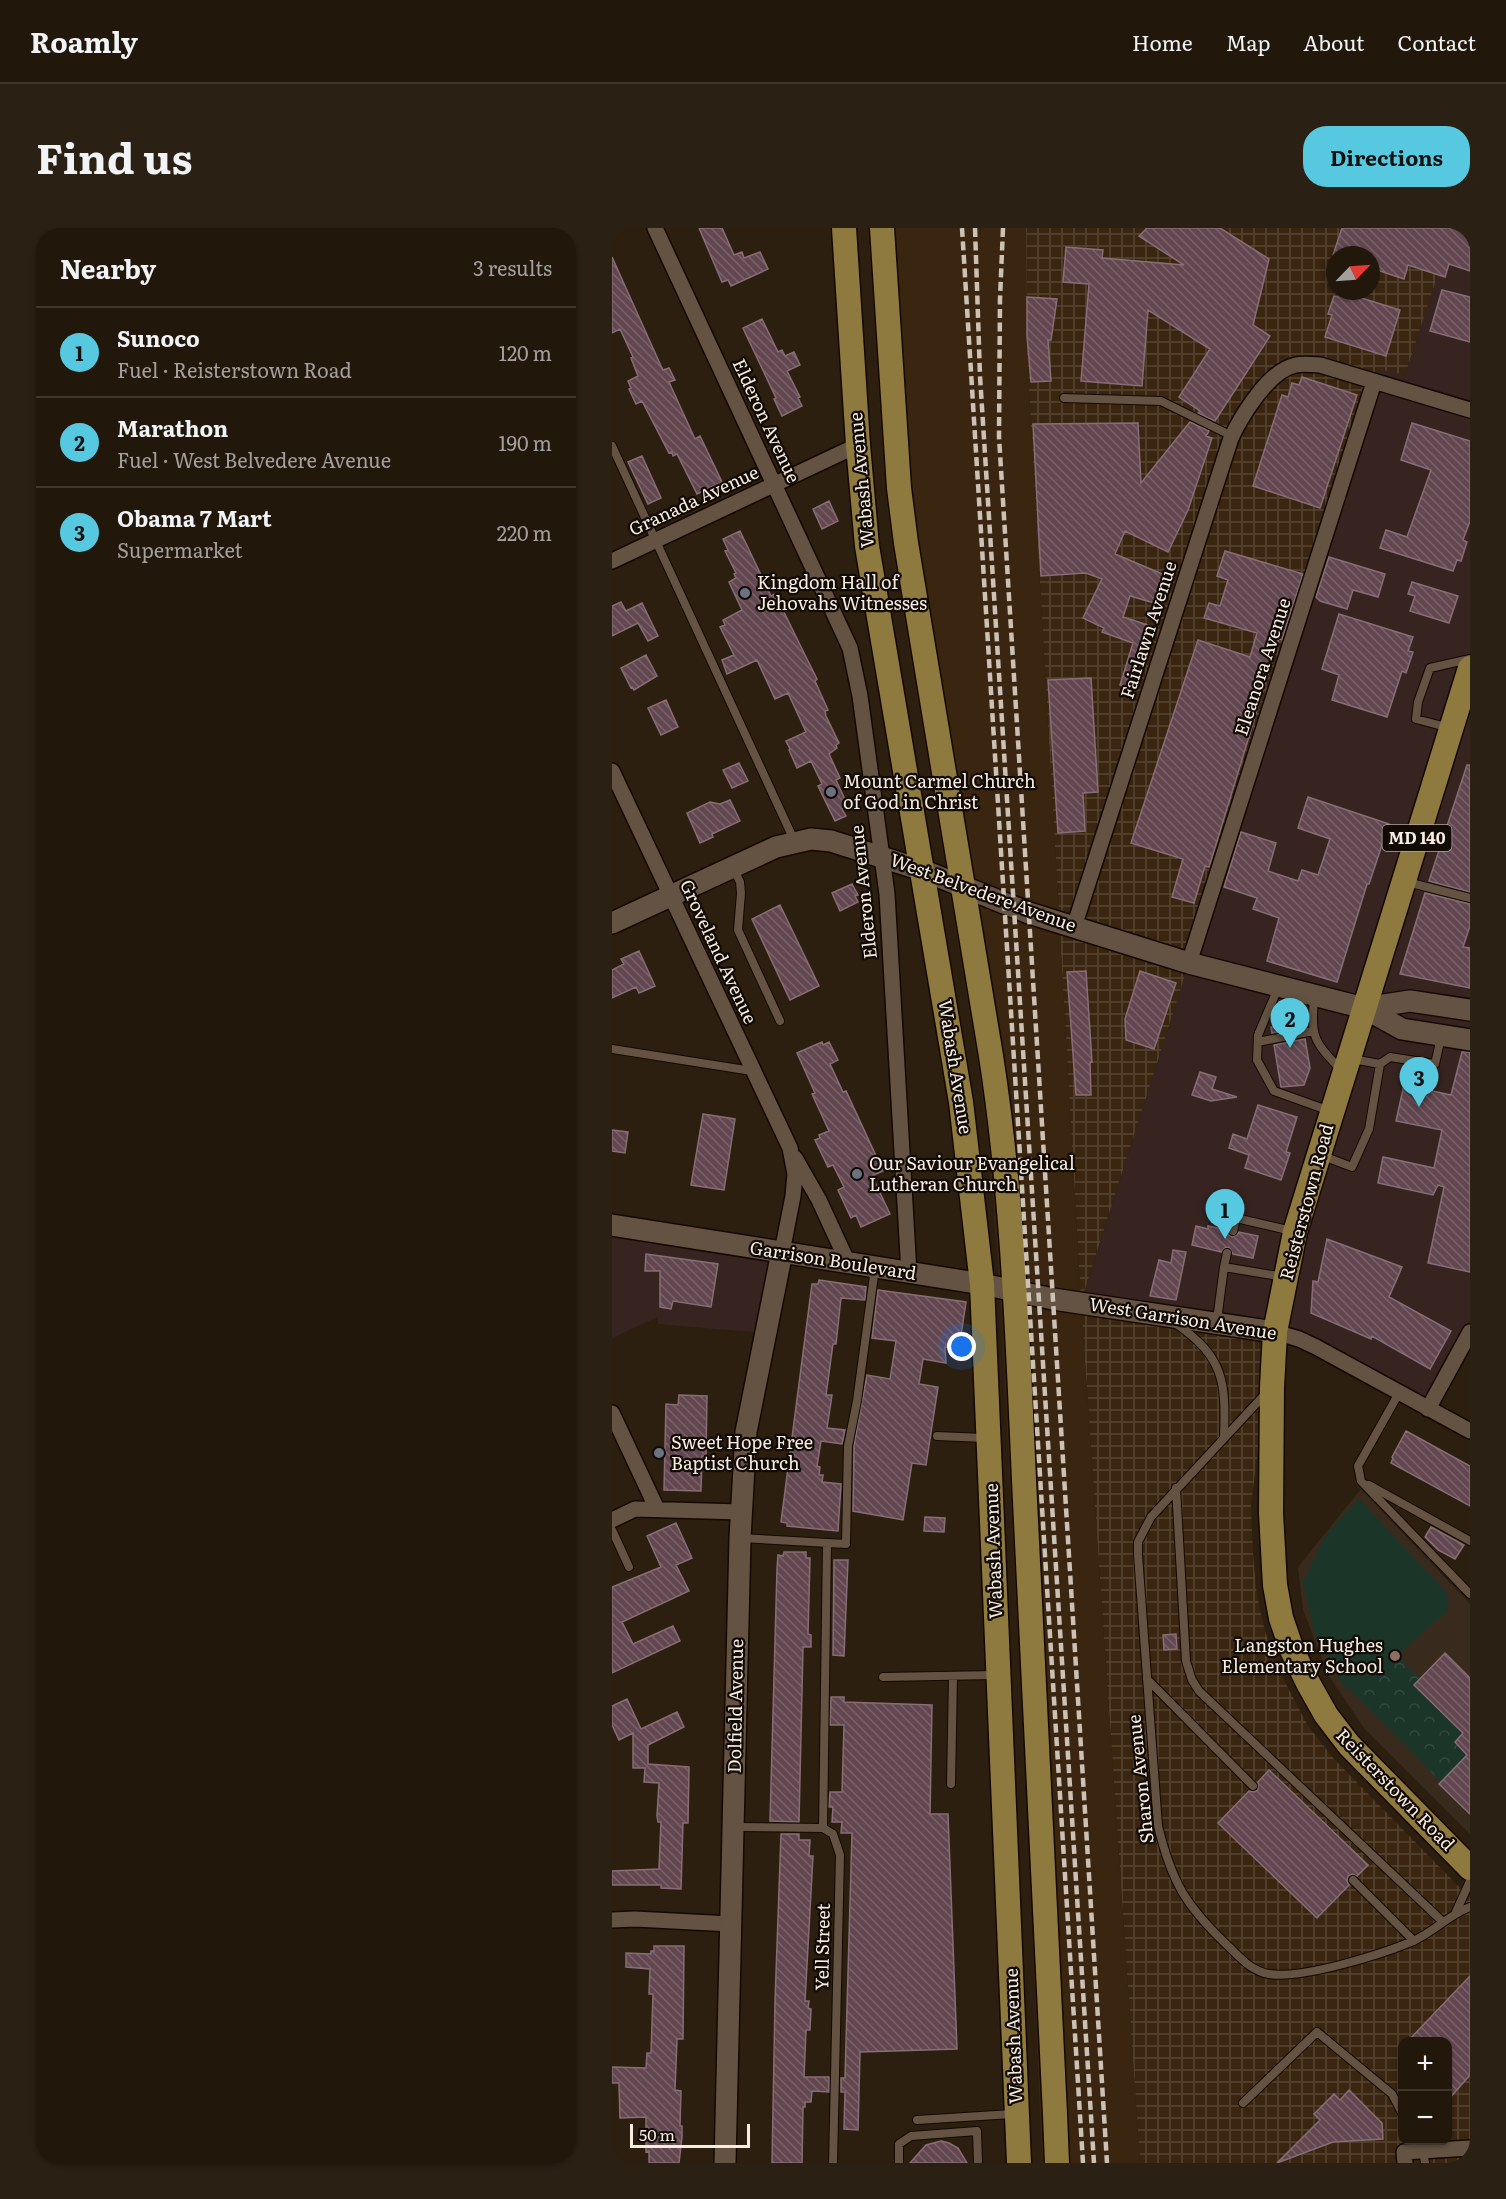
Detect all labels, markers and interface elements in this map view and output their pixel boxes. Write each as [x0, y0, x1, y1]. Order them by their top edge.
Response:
text: Roamly [30, 20, 138, 62]
text: Home [1132, 26, 1193, 57]
text: Map [1226, 26, 1270, 57]
text: About [1303, 26, 1365, 57]
text: Contact [1398, 26, 1476, 57]
text: Find us [36, 125, 193, 187]
button: Directions [1303, 126, 1470, 187]
north arrow [1326, 246, 1380, 300]
text: Nearby [60, 248, 156, 287]
text: 3 results [473, 252, 552, 282]
text: Sunoco [117, 321, 200, 354]
text: 1 [75, 337, 84, 367]
text: 120 m [499, 337, 552, 367]
text: Fuel · Reisterstown Road [117, 354, 352, 384]
street label: Elderon Avenue [727, 354, 808, 487]
text: Marathon [117, 411, 228, 444]
street label: Wabash Avenue [841, 411, 880, 549]
text: 2 [74, 427, 85, 457]
text: 190 m [498, 427, 552, 457]
text: Fuel · West Belvedere Avenue [117, 444, 391, 474]
street label: Granada Avenue [624, 458, 763, 542]
text: Obama 7 Mart [117, 501, 272, 534]
text: 3 [74, 517, 85, 547]
text: 220 m [497, 517, 552, 547]
text: Supermarket [117, 534, 243, 564]
street label: Fairlawn Avenue [1113, 557, 1183, 702]
place label: Kingdom Hall of Jehovahs Witnesses [757, 568, 927, 616]
marker: Kingdom Hall of Jehovahs Witnesses [738, 586, 752, 600]
street label: Eleanora Avenue [1227, 594, 1297, 739]
place label: Mount Carmel Church of God in Christ [843, 767, 1036, 815]
marker: Mount Carmel Church of God in Christ [824, 785, 838, 799]
street label: Elderon Avenue [842, 824, 883, 961]
road number: MD 140 [1382, 825, 1452, 851]
street label: West Belvedere Avenue [887, 845, 1080, 938]
street label: Groveland Avenue [674, 875, 765, 1028]
street label: Wabash Avenue [933, 998, 980, 1136]
pin: 2 [1270, 998, 1310, 1048]
pin: 3 [1400, 1058, 1438, 1107]
street label: Reisterstown Road [1272, 1120, 1339, 1283]
place label: Our Saviour Evangelical Lutheran Church [869, 1149, 1075, 1197]
marker: Our Saviour Evangelical Lutheran Church [850, 1167, 864, 1181]
pin: 1 [1206, 1190, 1244, 1239]
street label: Garrison Boulevard [748, 1233, 918, 1286]
street label: West Garrison Avenue [1088, 1289, 1279, 1346]
your location [947, 1332, 976, 1361]
place label: Sweet Hope Free Baptist Church [671, 1428, 813, 1476]
marker: Sweet Hope Free Baptist Church [652, 1446, 666, 1460]
street label: Wabash Avenue [977, 1483, 1008, 1619]
place label: Langston Hughes Elementary School [1221, 1631, 1383, 1679]
street label: Dolfield Avenue [720, 1639, 749, 1773]
marker: Langston Hughes Elementary School [1388, 1649, 1402, 1663]
street label: Sharon Avenue [1119, 1713, 1160, 1845]
street label: Reisterstown Road [1331, 1722, 1462, 1856]
street label: Yell Street [807, 1902, 836, 1991]
street label: Wabash Avenue [997, 1968, 1028, 2104]
map controls [1398, 2037, 1452, 2145]
button: + [1398, 2037, 1452, 2091]
button: − [1398, 2091, 1452, 2145]
scale bar [630, 2121, 750, 2148]
text: 50 m [639, 2122, 675, 2146]

